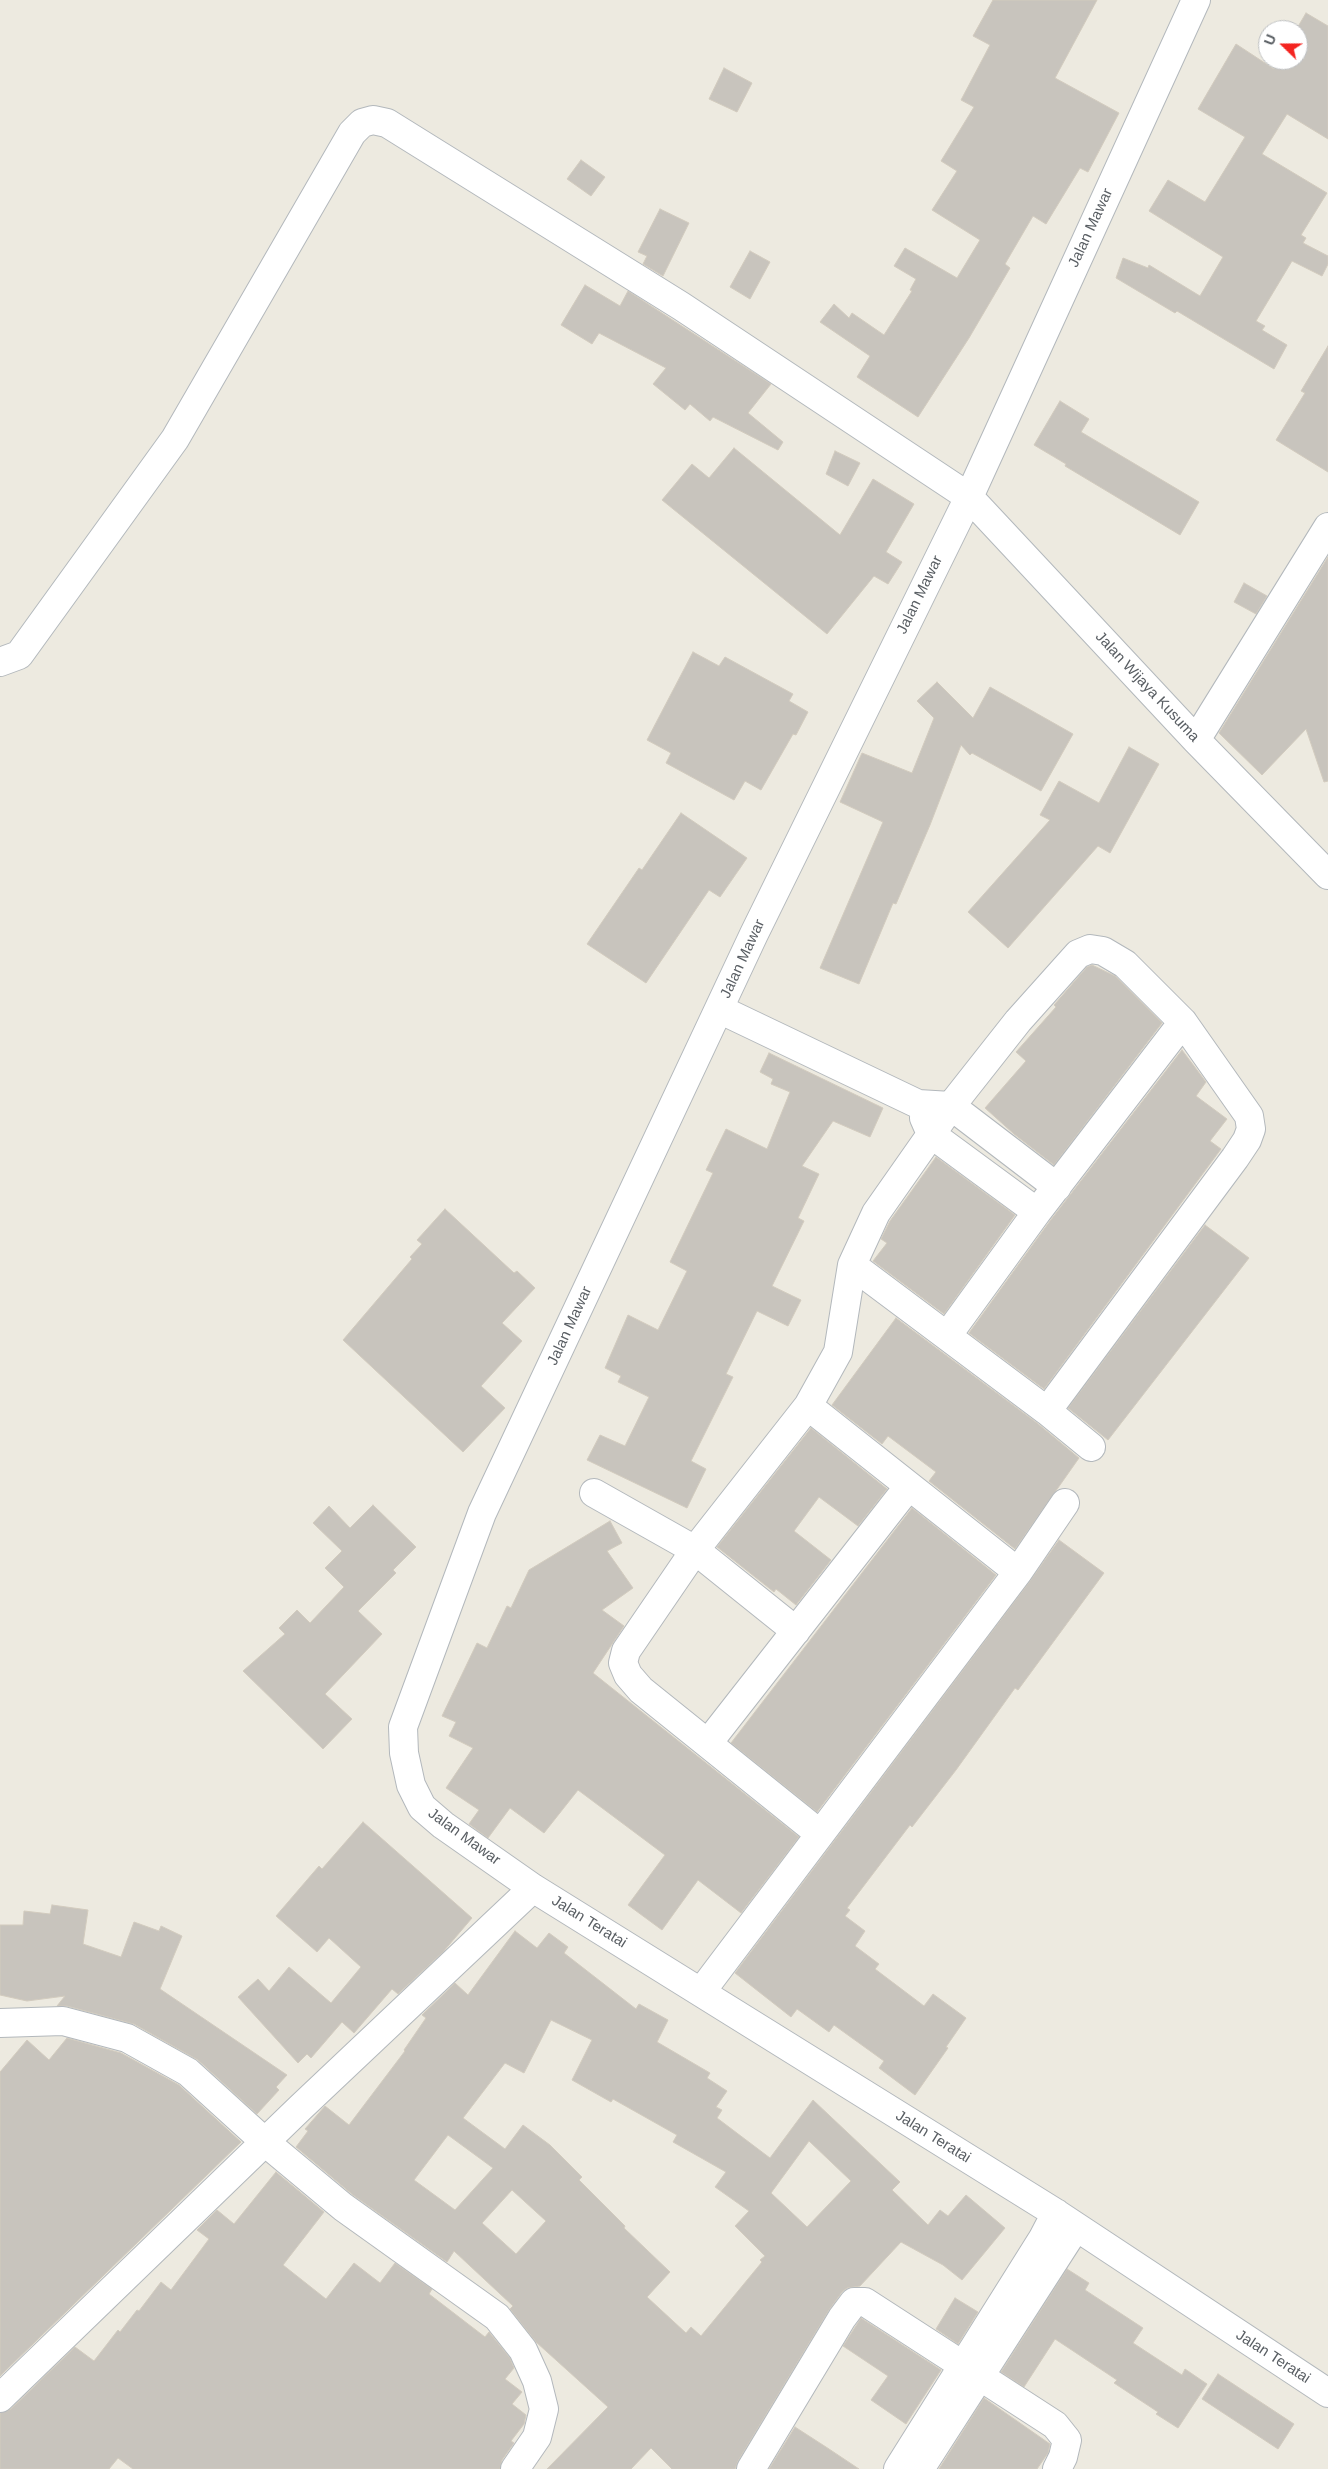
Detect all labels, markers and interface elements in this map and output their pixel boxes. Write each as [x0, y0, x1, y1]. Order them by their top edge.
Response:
north arrow [1258, 20, 1308, 70]
text: U [1261, 32, 1279, 47]
street label: Jalan Mawar [1065, 186, 1117, 270]
street label: Jalan Mawar [893, 553, 947, 637]
street label: Jalan Wijaya Kusuma [1091, 628, 1203, 746]
street label: Jalan Mawar [717, 917, 769, 1001]
street label: Jalan Mawar [544, 1284, 596, 1368]
street label: Jalan Mawar [424, 1805, 504, 1869]
street label: Jalan Teratai [548, 1892, 630, 1952]
street label: Jalan Teratai [892, 2107, 974, 2167]
street label: Jalan Teratai [1232, 2326, 1314, 2388]

